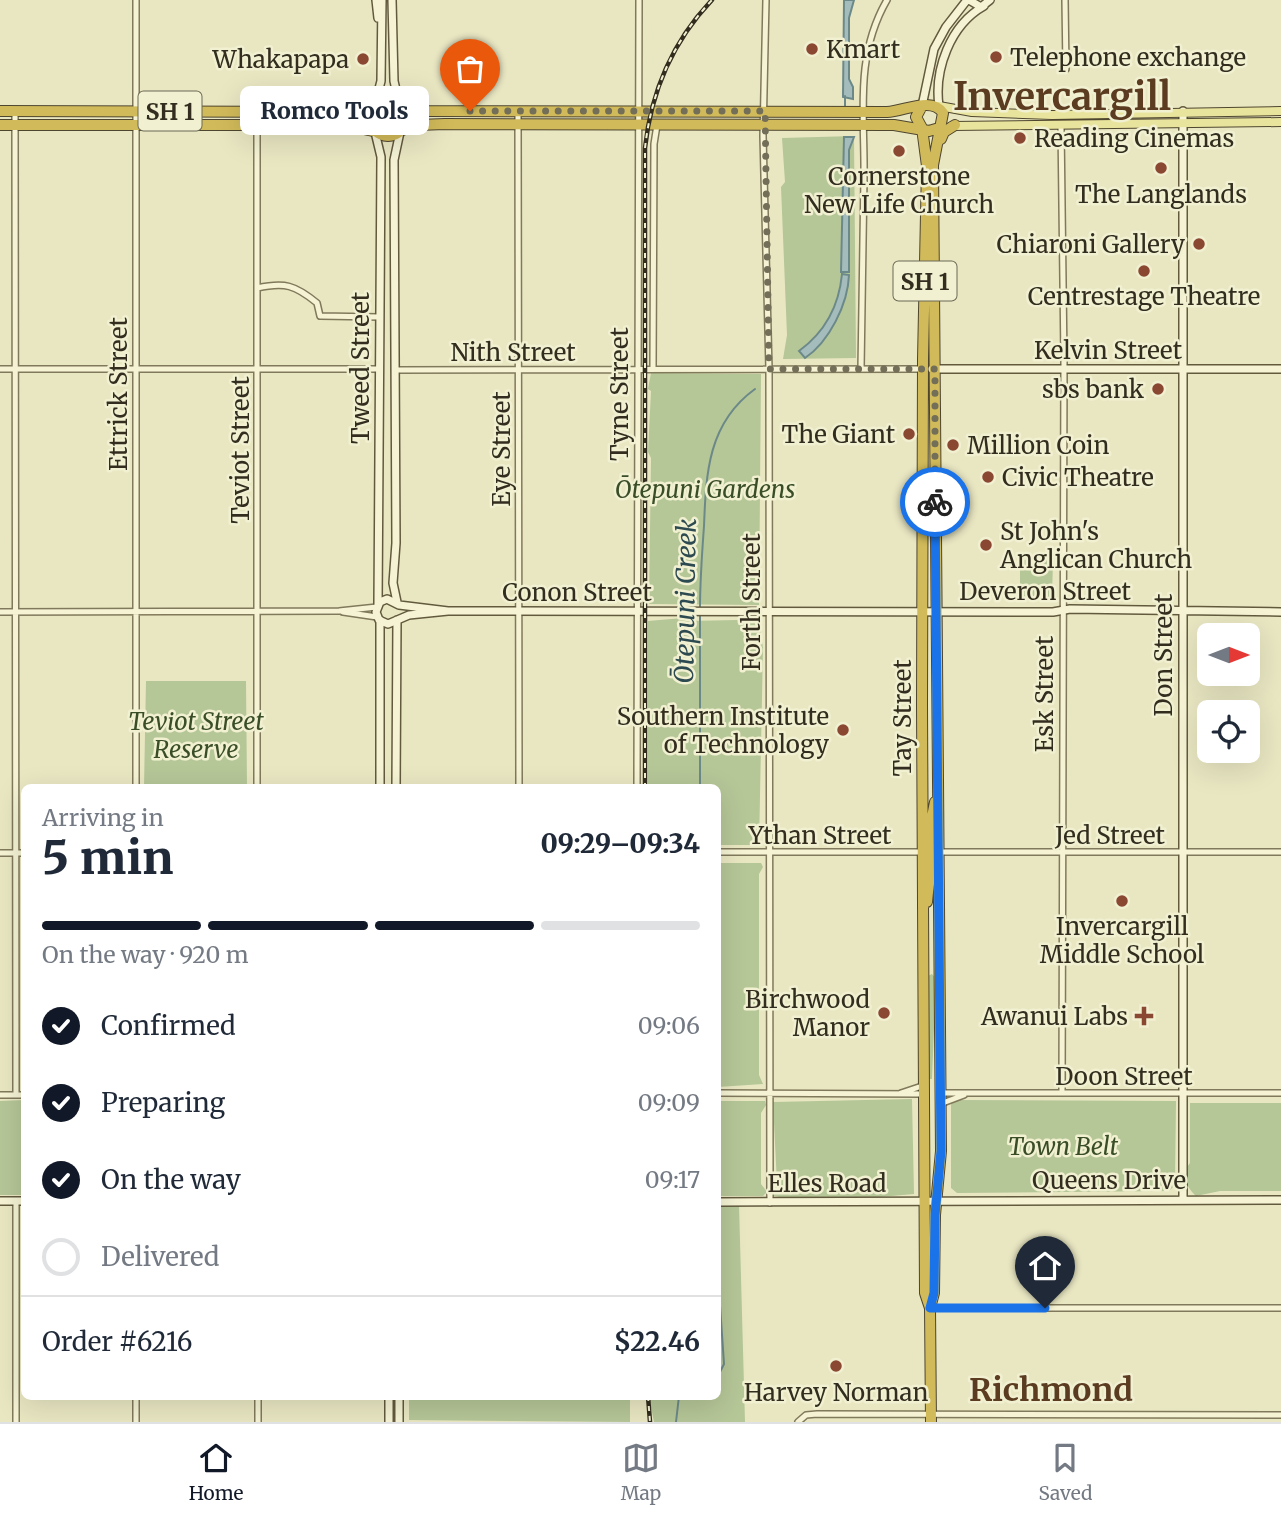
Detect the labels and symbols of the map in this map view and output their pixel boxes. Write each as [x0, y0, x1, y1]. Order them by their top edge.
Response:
place label: Kmart [826, 34, 901, 65]
pin [440, 39, 500, 111]
marker: Kmart [804, 41, 820, 57]
place label: Telephone exchange [1010, 42, 1246, 73]
place label: Whakapapa [212, 44, 349, 75]
marker: Telephone exchange [988, 49, 1004, 65]
marker: Whakapapa [355, 51, 371, 67]
district label: Invercargill [953, 73, 1171, 120]
callout: Romco Tools [239, 86, 428, 136]
road number: SH 1 [138, 92, 202, 130]
place label: Reading Cinemas [1034, 123, 1234, 154]
marker: Reading Cinemas [1012, 130, 1028, 146]
marker: Cornerstone New Life Church [891, 143, 907, 159]
marker: The Langlands [1153, 160, 1169, 176]
place label: Cornerstone New Life Church [804, 161, 994, 220]
place label: The Langlands [1075, 179, 1247, 210]
place label: Chiaroni Gallery [997, 229, 1185, 260]
marker: Chiaroni Gallery [1191, 236, 1207, 252]
road number: SH 1 [894, 262, 956, 300]
marker: Centrestage Theatre [1136, 263, 1152, 279]
place label: Centrestage Theatre [1028, 281, 1260, 312]
street label: Tweed Street [345, 291, 376, 444]
street label: Ettrick Street [103, 316, 134, 471]
street label: Tyne Street [604, 326, 635, 461]
street label: Kelvin Street [1034, 335, 1183, 366]
street label: Nith Street [450, 337, 576, 368]
place label: sbs bank [1042, 374, 1145, 405]
street label: Teviot Street [225, 376, 256, 524]
marker: sbs bank [1150, 381, 1166, 397]
street label: Eye Street [486, 391, 517, 507]
place label: The Giant [782, 419, 896, 450]
marker: The Giant [901, 426, 917, 442]
place label: Million Coin [967, 430, 1110, 461]
marker: Million Coin [945, 437, 961, 453]
place label: Civic Theatre [1002, 462, 1154, 493]
courier [900, 467, 970, 537]
marker: Civic Theatre [980, 469, 996, 485]
park label: Ōtepuni Gardens [615, 474, 795, 505]
place label: St John's Anglican Church [999, 516, 1192, 575]
water label: Ōtepuni Creek [667, 518, 703, 684]
street label: Forth Street [736, 532, 767, 671]
marker: St John's Anglican Church [978, 537, 994, 553]
street label: Deveron Street [959, 576, 1131, 607]
street label: Conon Street [502, 577, 652, 608]
street label: Don Street [1148, 593, 1179, 716]
north arrow [1197, 623, 1260, 686]
street label: Esk Street [1029, 635, 1060, 752]
street label: Tay Street [887, 659, 918, 777]
place label: Southern Institute of Technology [617, 701, 829, 760]
park label: Teviot Street Reserve [128, 706, 264, 765]
marker: Southern Institute of Technology [835, 722, 851, 738]
street label: Ythan Street [748, 820, 892, 851]
street label: Jed Street [1054, 820, 1166, 851]
marker: Invercargill Middle School [1114, 893, 1130, 909]
place label: Invercargill Middle School [1040, 911, 1204, 970]
place label: Birchwood Manor [745, 984, 870, 1043]
place label: Awanui Labs [980, 1001, 1128, 1032]
marker: Birchwood Manor [876, 1005, 892, 1021]
marker: Awanui Labs [1134, 1006, 1154, 1026]
street label: Doon Street [1055, 1061, 1193, 1092]
park label: Town Belt [1008, 1131, 1119, 1162]
street label: Queens Drive [1032, 1165, 1186, 1196]
street label: Elles Road [768, 1168, 886, 1199]
pin [1015, 1236, 1075, 1308]
marker: Harvey Norman [828, 1358, 844, 1374]
district label: Richmond [969, 1370, 1133, 1410]
place label: Harvey Norman [744, 1377, 928, 1408]

